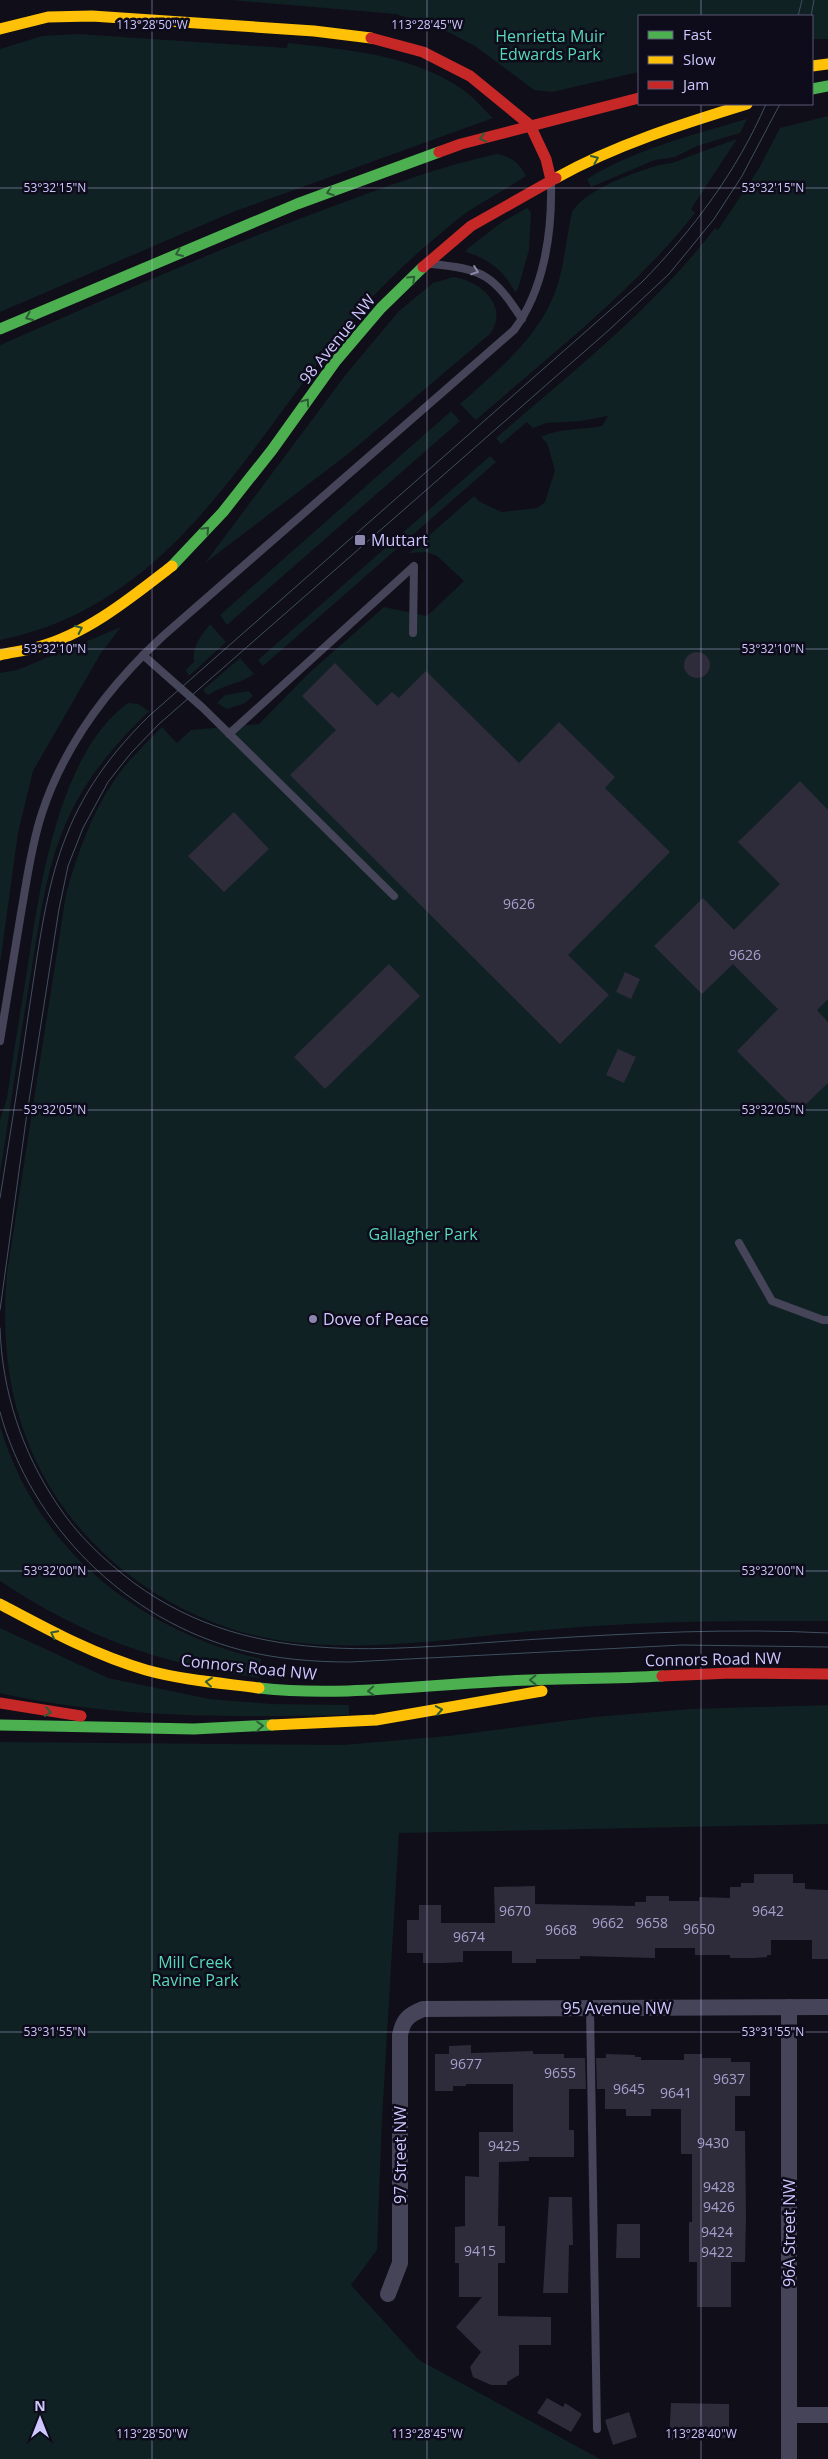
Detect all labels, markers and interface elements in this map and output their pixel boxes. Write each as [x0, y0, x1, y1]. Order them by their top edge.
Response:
legend [638, 15, 813, 105]
text: 113°28'50"W [116, 16, 188, 33]
text: 113°28'45"W [391, 16, 463, 33]
text: Fast [683, 24, 712, 44]
park label: Henrietta Muir Edwards Park [495, 25, 605, 65]
text: Slow [683, 49, 716, 69]
text: Jam [681, 74, 709, 94]
one-way arrow [478, 132, 487, 143]
one-way arrow [590, 154, 599, 165]
text: 53°32'15"N [24, 179, 86, 196]
text: 53°32'15"N [742, 179, 804, 196]
one-way arrow [326, 186, 334, 196]
one-way arrow [175, 247, 184, 258]
one-way arrow [470, 265, 478, 275]
one-way arrow [406, 275, 415, 284]
street label: 98 Avenue NW [294, 289, 380, 388]
one-way arrow [25, 310, 34, 321]
one-way arrow [300, 398, 309, 408]
one-way arrow [200, 526, 209, 535]
place label: Muttart [371, 529, 428, 551]
marker: Muttart [353, 533, 367, 547]
one-way arrow [74, 625, 83, 636]
text: 53°32'10"N [24, 640, 86, 657]
text: 53°32'10"N [742, 640, 804, 657]
house number: 9626 [503, 894, 535, 913]
house number: 9626 [729, 945, 761, 964]
text: 53°32'05"N [24, 1101, 86, 1118]
text: 53°32'05"N [742, 1101, 804, 1118]
park label: Gallagher Park [368, 1223, 478, 1245]
place label: Dove of Peace [323, 1308, 429, 1330]
marker: Dove of Peace [307, 1313, 319, 1325]
text: 53°32'00"N [24, 1562, 86, 1579]
text: 53°32'00"N [742, 1562, 804, 1579]
one-way arrow [50, 1630, 59, 1640]
street label: Connors Road NW [645, 1647, 782, 1671]
street label: Connors Road NW [180, 1649, 318, 1685]
one-way arrow [528, 1675, 536, 1686]
one-way arrow [204, 1677, 212, 1688]
one-way arrow [366, 1685, 374, 1696]
one-way arrow [435, 1705, 443, 1715]
one-way arrow [44, 1706, 52, 1716]
one-way arrow [256, 1720, 264, 1731]
house number: 9670 [499, 1901, 531, 1920]
house number: 9642 [752, 1901, 784, 1920]
house number: 9662 [592, 1913, 624, 1932]
house number: 9658 [636, 1913, 668, 1932]
house number: 9650 [683, 1919, 715, 1938]
house number: 9668 [545, 1920, 577, 1939]
house number: 9674 [453, 1927, 485, 1946]
park label: Mill Creek Ravine Park [151, 1951, 239, 1991]
street label: 95 Avenue NW [562, 1997, 672, 2019]
text: 53°31'55"N [24, 2023, 86, 2040]
text: 53°31'55"N [742, 2023, 804, 2040]
house number: 9677 [450, 2054, 482, 2073]
house number: 9655 [544, 2063, 576, 2082]
house number: 9637 [713, 2069, 745, 2088]
house number: 9645 [613, 2079, 645, 2098]
house number: 9641 [660, 2083, 692, 2102]
street label: 97 Street NW [389, 2106, 411, 2204]
house number: 9430 [697, 2133, 729, 2152]
house number: 9425 [488, 2136, 520, 2155]
house number: 9428 [703, 2177, 735, 2196]
street label: 96A Street NW [778, 2179, 800, 2287]
house number: 9426 [703, 2197, 735, 2216]
house number: 9424 [701, 2222, 733, 2241]
house number: 9415 [464, 2241, 496, 2260]
house number: 9422 [701, 2242, 733, 2261]
north arrow [15, 2394, 65, 2444]
text: N [34, 2396, 46, 2415]
text: 113°28'50"W [116, 2425, 188, 2442]
text: 113°28'45"W [391, 2425, 463, 2442]
text: 113°28'40"W [665, 2425, 737, 2442]

